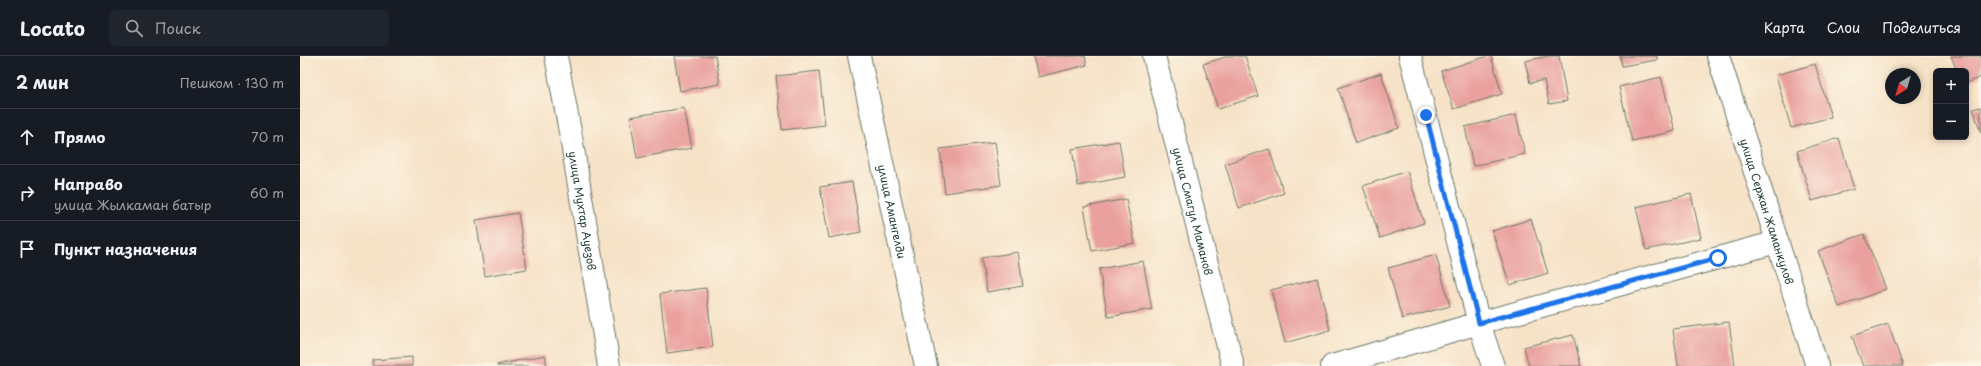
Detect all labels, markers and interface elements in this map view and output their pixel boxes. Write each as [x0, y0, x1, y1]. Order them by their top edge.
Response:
search box [109, 10, 389, 46]
text: Locato [20, 14, 85, 42]
text: Поиск [155, 16, 201, 39]
icon: search [123, 17, 145, 39]
text: Карта [1764, 17, 1805, 38]
text: Слои [1827, 17, 1860, 38]
text: Поделиться [1882, 17, 1961, 38]
north arrow [1885, 68, 1921, 104]
map controls [1933, 68, 1969, 140]
button: + [1933, 68, 1969, 104]
text: 2 мин [16, 69, 69, 95]
text: Пешком · 130 m [180, 73, 284, 92]
button: − [1933, 104, 1969, 140]
route end [1417, 106, 1435, 124]
text: Прямо [54, 125, 105, 148]
icon: ahead [16, 126, 38, 148]
text: 70 m [251, 127, 284, 146]
street label: улица Сержан Жаманкулов [1736, 136, 1799, 286]
street label: улица Смагул Маманов [1169, 145, 1218, 277]
street label: улица Мухтар Ауезов [565, 150, 601, 271]
street label: улица Амангелди [874, 163, 911, 260]
text: Направо [54, 172, 123, 195]
icon: right [16, 182, 38, 204]
text: 60 m [250, 183, 284, 202]
text: улица Жылкаман батыр [54, 195, 211, 214]
text: Пункт назначения [54, 237, 197, 260]
icon: arrive [16, 238, 38, 260]
route start [1709, 249, 1727, 267]

